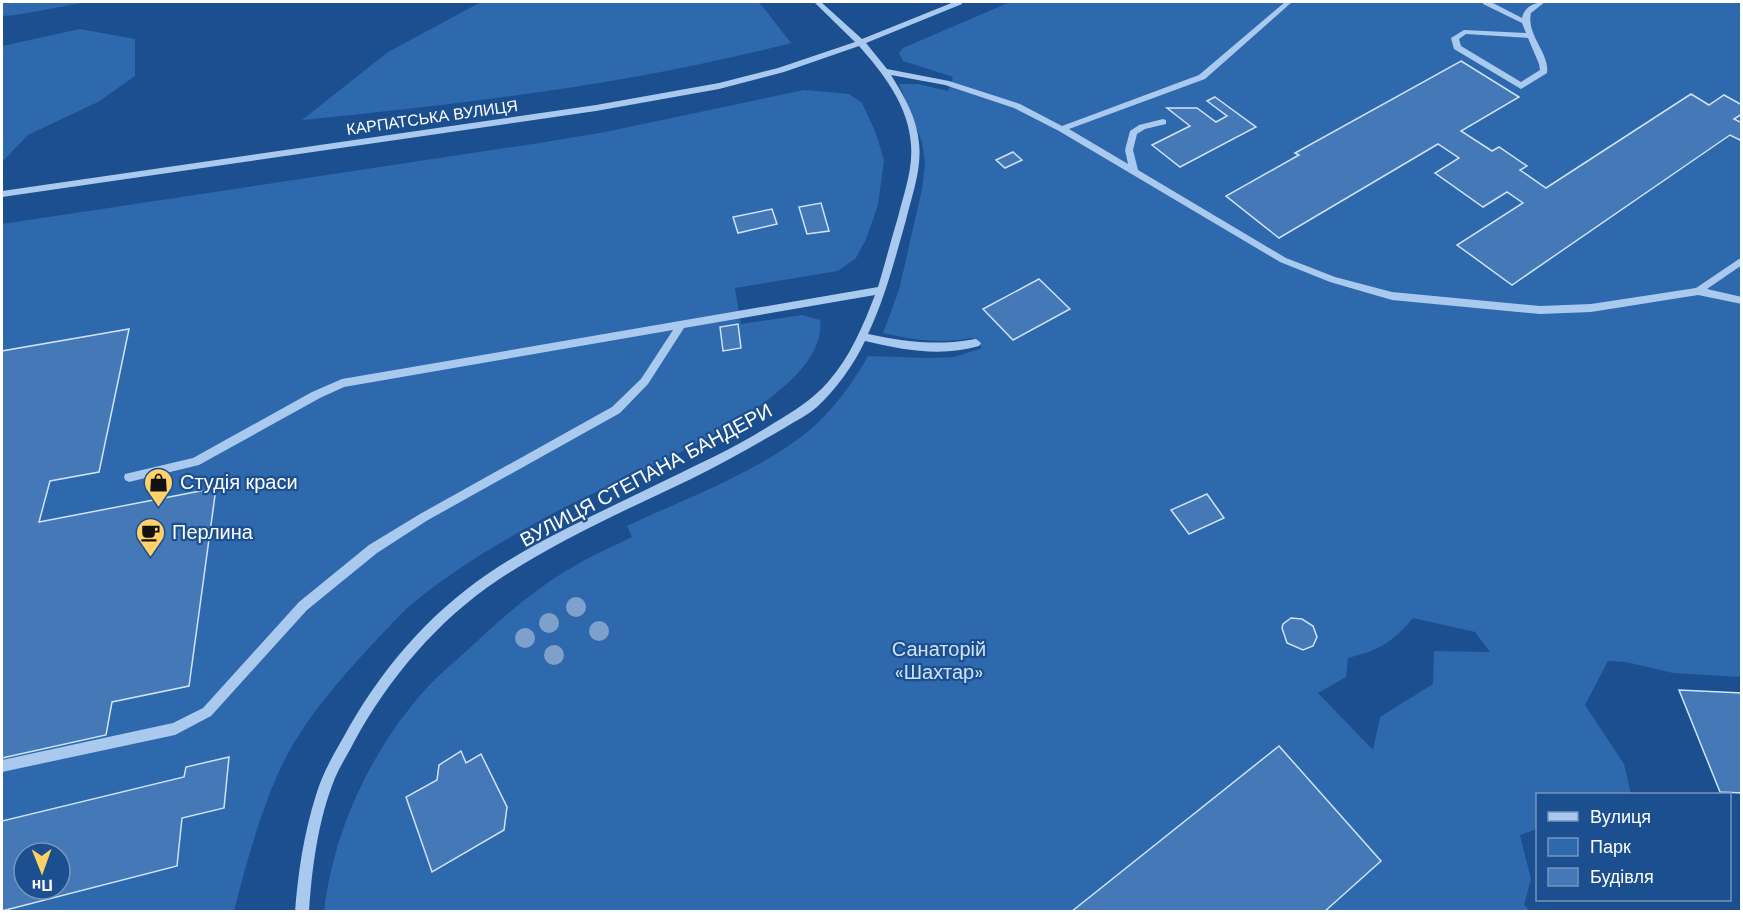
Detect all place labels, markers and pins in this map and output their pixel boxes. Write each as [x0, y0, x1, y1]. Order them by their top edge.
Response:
shop icon: Студія краси [143, 466, 175, 508]
place label: Студія краси [180, 469, 298, 495]
cafe icon: Перлина [135, 516, 167, 558]
place label: Перлина [172, 519, 254, 545]

